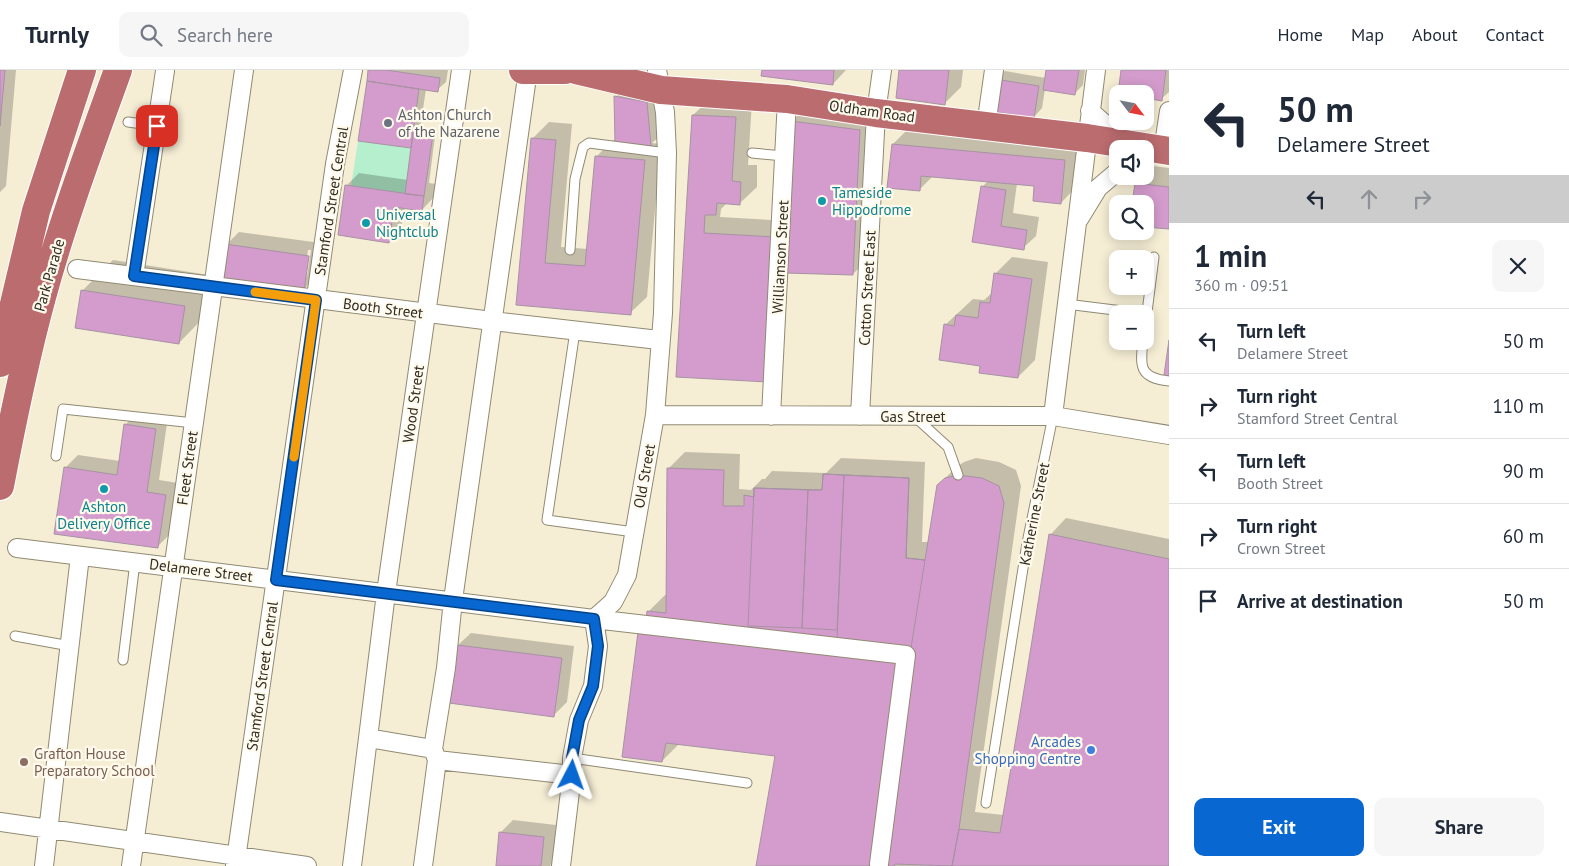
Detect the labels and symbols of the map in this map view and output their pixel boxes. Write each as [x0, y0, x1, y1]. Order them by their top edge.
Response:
north arrow [1109, 85, 1154, 130]
street label: Oldham Road [828, 96, 916, 126]
pin [136, 105, 178, 147]
place label: Ashton Church of the Nazarene [398, 105, 500, 141]
marker: Ashton Church of the Nazarene [382, 117, 394, 129]
street label: Stamford Street Central [310, 124, 352, 277]
place label: Tameside Hippodrome [832, 183, 911, 219]
marker: Tameside Hippodrome [816, 195, 828, 207]
street label: Williamson Street [768, 200, 792, 314]
place label: Universal Nightclub [376, 205, 439, 241]
marker: Universal Nightclub [360, 217, 372, 229]
street label: Cotton Street East [854, 230, 880, 346]
street label: Park Parade [30, 236, 68, 314]
street label: Booth Street [342, 294, 424, 322]
street label: Wood Street [398, 364, 428, 444]
street label: Gas Street [880, 407, 946, 426]
street label: Fleet Street [172, 430, 202, 506]
street label: Old Street [629, 442, 659, 510]
street label: Katherine Street [1015, 461, 1053, 567]
marker: Ashton Delivery Office [98, 483, 110, 495]
place label: Ashton Delivery Office [57, 497, 151, 533]
street label: Delamere Street [148, 554, 254, 586]
street label: Stamford Street Central [242, 599, 282, 752]
place label: Arcades Shopping Centre [975, 732, 1081, 768]
place label: Grafton House Preparatory School [34, 744, 155, 780]
marker: Arcades Shopping Centre [1085, 744, 1097, 756]
position arrow [545, 748, 597, 800]
marker: Grafton House Preparatory School [18, 756, 30, 768]

